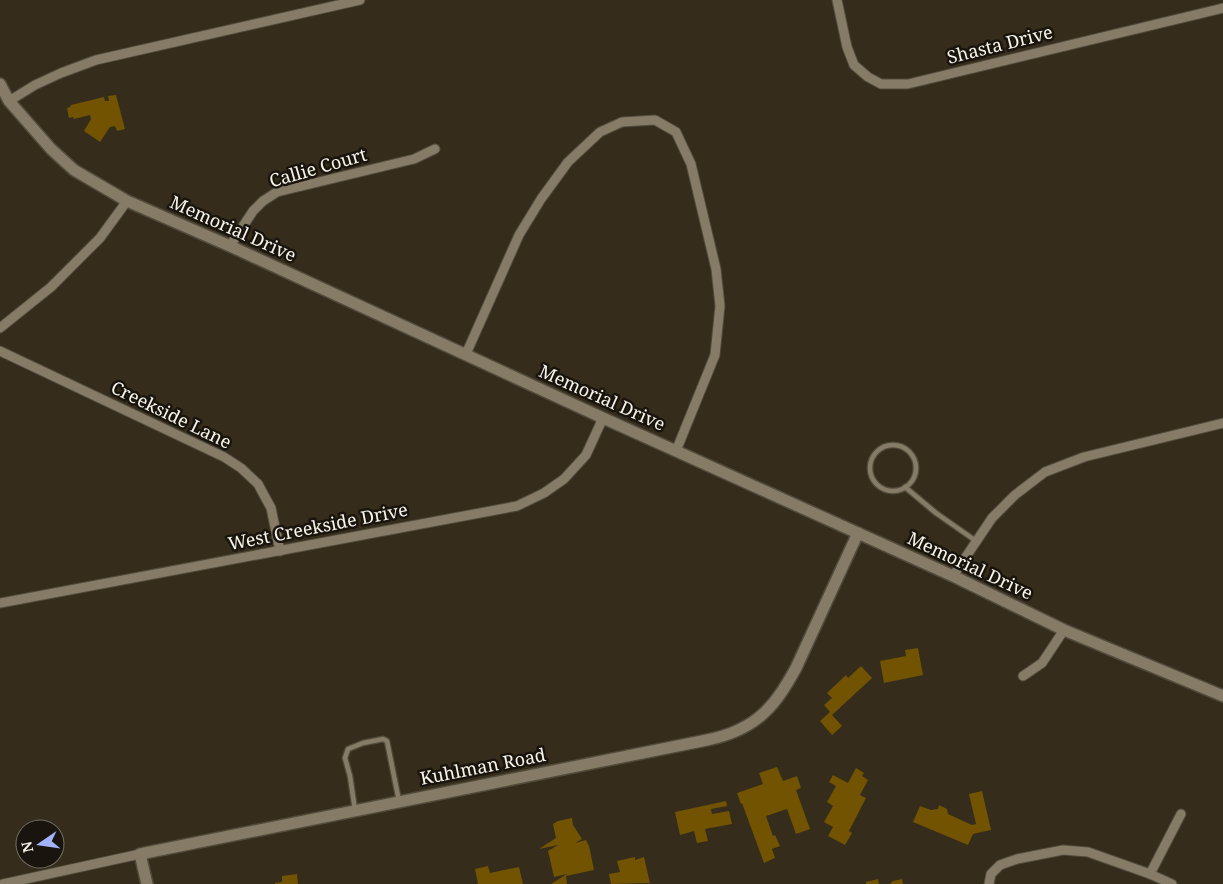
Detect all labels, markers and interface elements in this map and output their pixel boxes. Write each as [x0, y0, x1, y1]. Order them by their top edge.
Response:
street label: Shasta Drive [944, 19, 1055, 69]
street label: Callie Court [266, 142, 369, 192]
street label: Memorial Drive [166, 189, 300, 267]
street label: Memorial Drive [535, 358, 669, 436]
street label: Creekside Lane [107, 375, 236, 454]
street label: West Creekside Drive [226, 497, 410, 555]
street label: Memorial Drive [904, 525, 1037, 605]
street label: Kuhlman Road [418, 742, 548, 790]
north arrow [15, 819, 65, 869]
text: N [16, 840, 37, 855]

